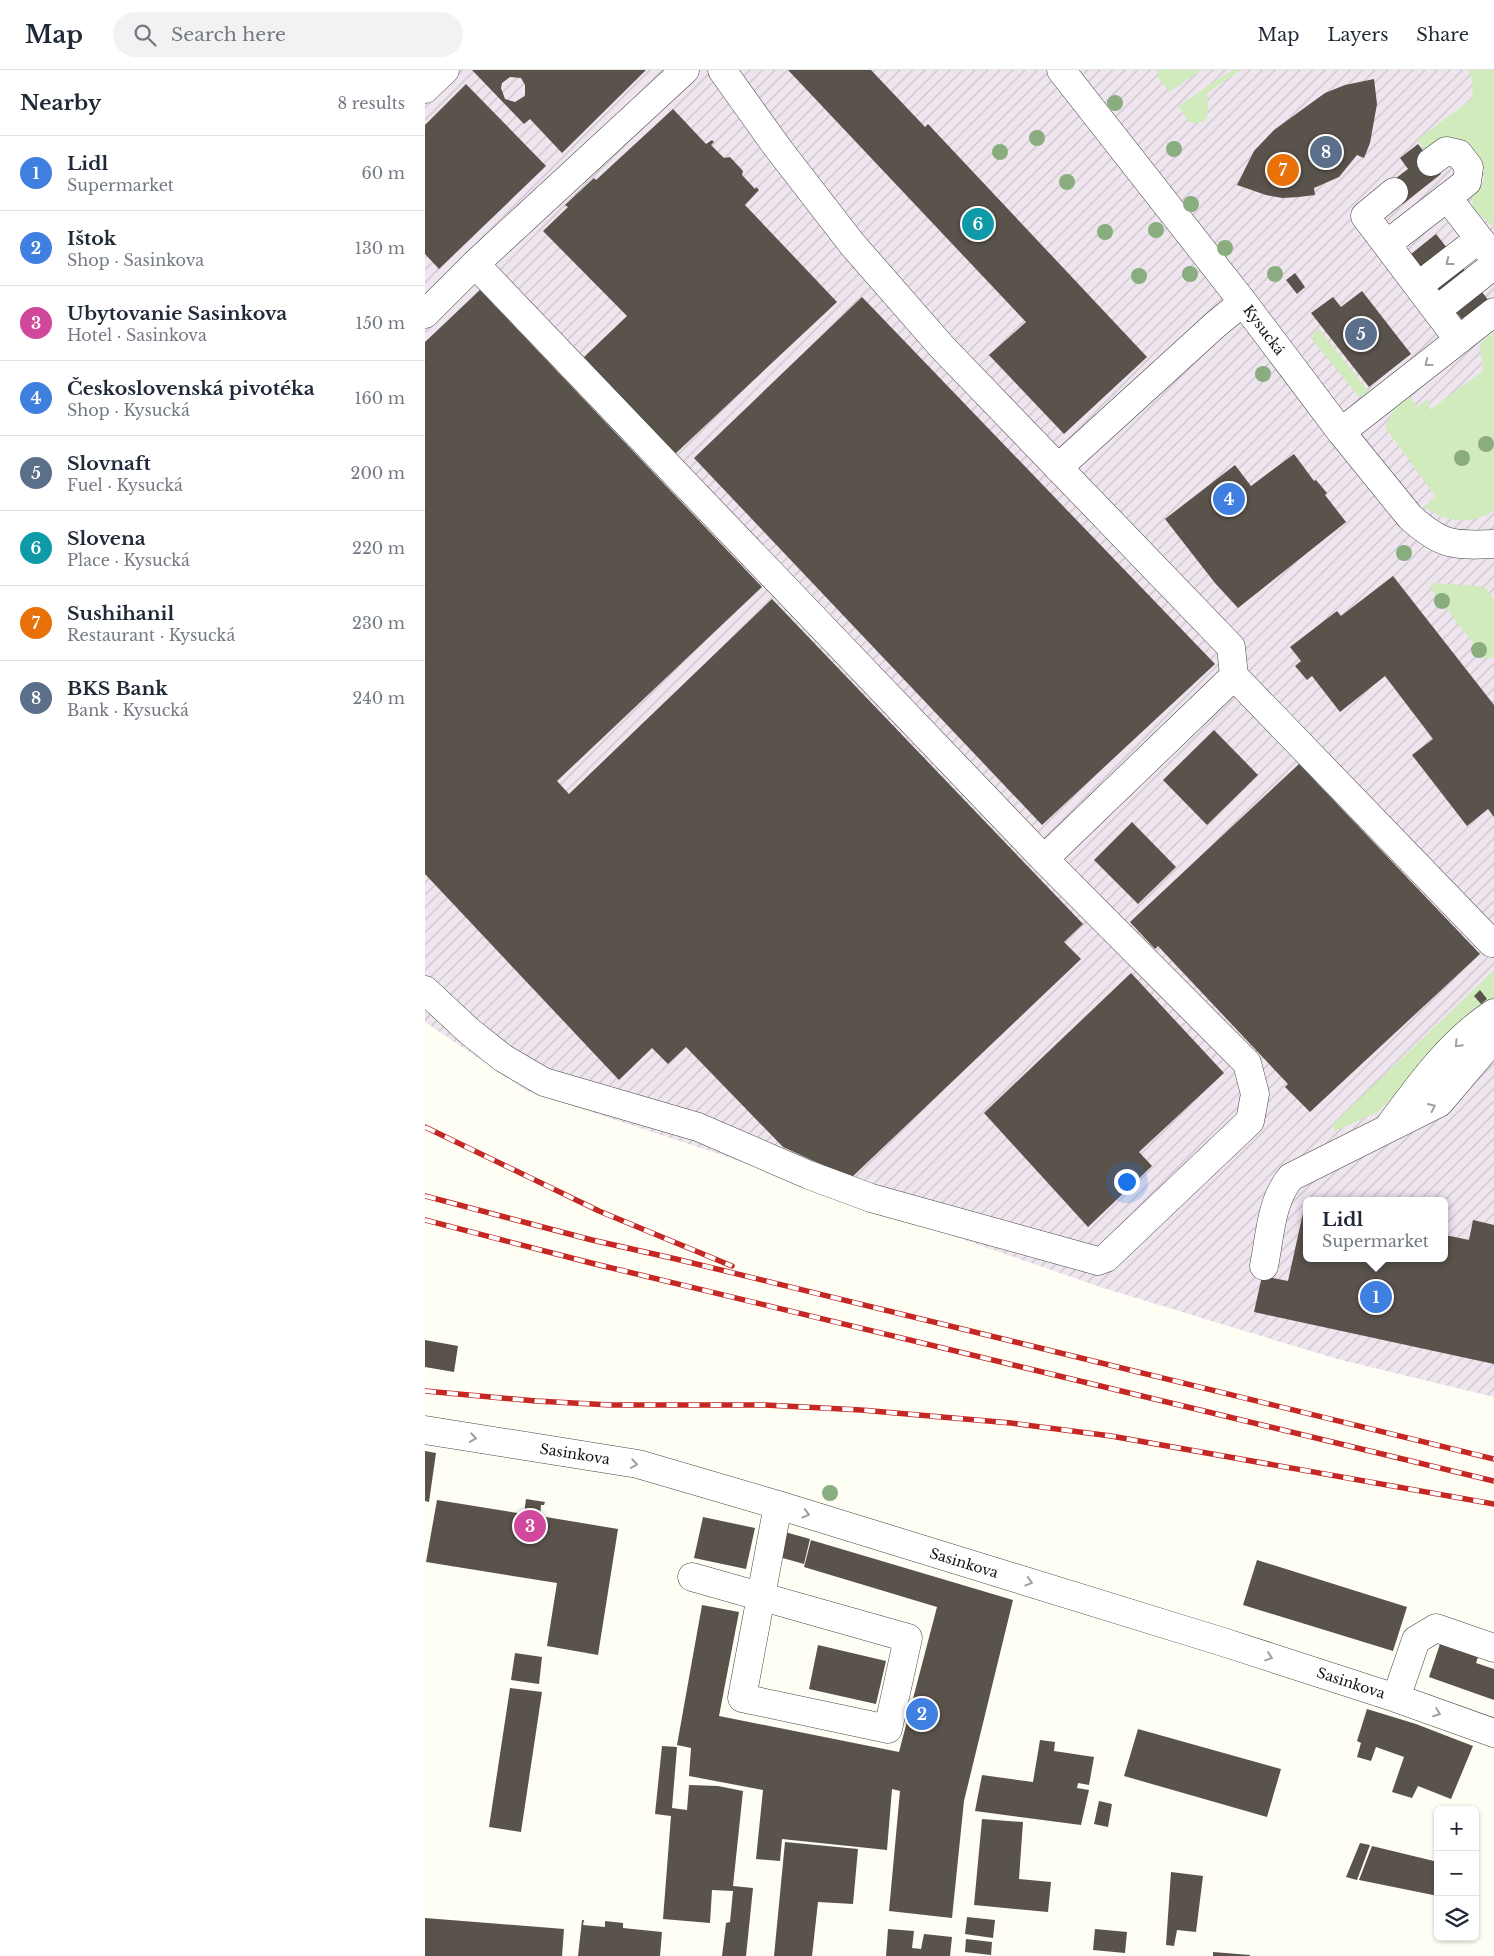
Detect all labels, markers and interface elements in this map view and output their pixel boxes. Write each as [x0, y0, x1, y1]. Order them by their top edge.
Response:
search box [113, 12, 463, 57]
text: Map [25, 20, 83, 49]
icon: search [131, 21, 159, 49]
text: Search here [171, 23, 286, 46]
text: Map [1258, 24, 1299, 46]
text: Layers [1327, 24, 1388, 46]
text: Share [1416, 24, 1469, 46]
text: Nearby [20, 90, 101, 116]
text: 8 results [338, 93, 405, 113]
pin: 8 [1310, 133, 1342, 171]
pin: 7 [1267, 151, 1299, 189]
text: Lidl [67, 152, 108, 175]
text: 1 [33, 163, 39, 183]
text: 60 m [362, 163, 405, 183]
text: Supermarket [67, 175, 174, 195]
pin: 6 [962, 205, 994, 243]
text: Ištok [67, 227, 116, 250]
text: 2 [31, 238, 41, 258]
text: 130 m [355, 238, 405, 258]
text: Shop · Sasinkova [67, 250, 204, 270]
one-way arrow [1446, 257, 1455, 265]
street label: Kysucká [1239, 301, 1289, 359]
text: Ubytovanie Sasinkova [67, 302, 287, 325]
text: 3 [31, 313, 41, 333]
text: 150 m [356, 313, 405, 333]
pin: 5 [1345, 315, 1377, 353]
text: Hotel · Sasinkova [67, 325, 207, 345]
one-way arrow [1424, 358, 1433, 367]
text: Československá pivotéka [67, 377, 315, 400]
text: 4 [31, 388, 41, 408]
text: 160 m [354, 388, 405, 408]
text: Shop · Kysucká [67, 400, 190, 420]
text: Slovnaft [67, 452, 151, 475]
text: 5 [31, 463, 41, 483]
text: 200 m [351, 463, 405, 483]
text: Fuel · Kysucká [67, 475, 183, 495]
pin: 4 [1213, 480, 1245, 518]
text: Slovena [67, 527, 146, 550]
text: 6 [31, 538, 41, 558]
text: 220 m [352, 538, 405, 558]
text: Place · Kysucká [67, 550, 190, 570]
text: Sushihanil [67, 602, 174, 625]
text: 7 [32, 613, 40, 633]
text: 230 m [352, 613, 405, 633]
text: Restaurant · Kysucká [67, 625, 235, 645]
text: BKS Bank [67, 677, 168, 700]
text: 8 [31, 688, 41, 708]
text: 240 m [353, 688, 405, 708]
text: Bank · Kysucká [67, 700, 189, 720]
one-way arrow [1455, 1038, 1464, 1047]
one-way arrow [1427, 1103, 1436, 1113]
your location [1114, 1169, 1140, 1195]
popup [1303, 1197, 1448, 1262]
text: Lidl [1322, 1208, 1363, 1231]
text: Supermarket [1322, 1231, 1429, 1251]
pin: 1 [1360, 1278, 1392, 1316]
one-way arrow [469, 1433, 477, 1443]
street label: Sasinkova [539, 1440, 612, 1468]
one-way arrow [629, 1458, 638, 1468]
pin: 3 [514, 1507, 546, 1545]
one-way arrow [802, 1508, 810, 1518]
street label: Sasinkova [928, 1544, 1001, 1582]
one-way arrow [1024, 1577, 1032, 1587]
one-way arrow [1265, 1651, 1273, 1661]
street label: Sasinkova [1315, 1664, 1388, 1703]
pin: 2 [906, 1695, 938, 1733]
one-way arrow [1432, 1707, 1441, 1717]
map controls [1434, 1806, 1479, 1941]
button: + [1434, 1806, 1479, 1851]
button: − [1434, 1851, 1479, 1896]
button: layers [1434, 1896, 1479, 1941]

